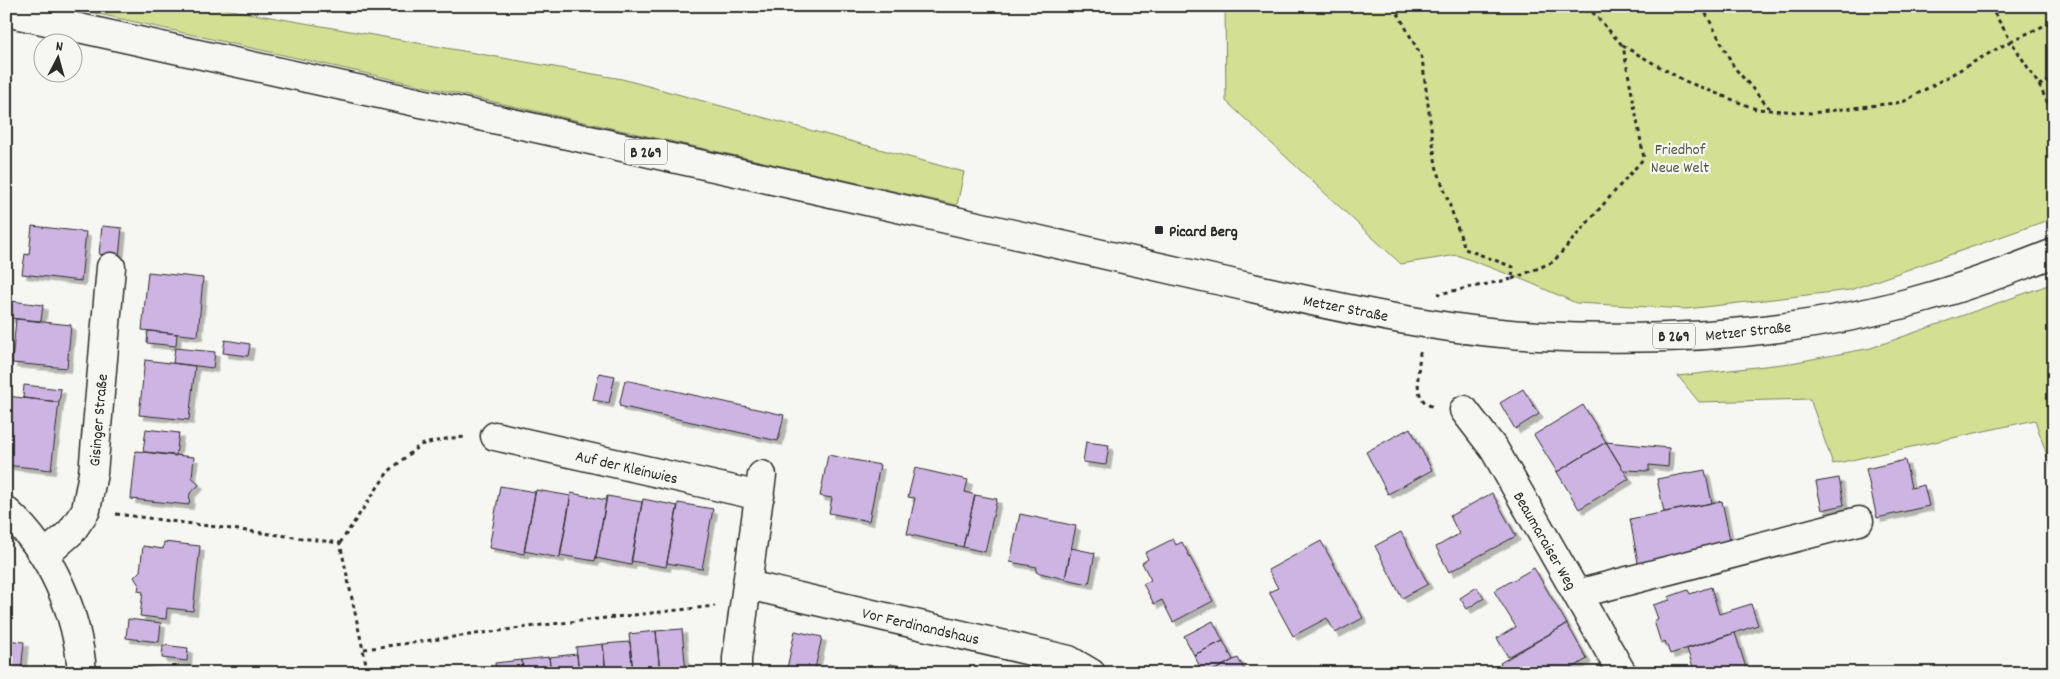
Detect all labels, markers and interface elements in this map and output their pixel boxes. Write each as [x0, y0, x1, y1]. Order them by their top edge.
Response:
north arrow [32, 32, 82, 82]
text: N [55, 37, 64, 57]
park label: Friedhof Neue Welt [1651, 139, 1709, 180]
road number: B 269 [625, 140, 667, 164]
place label: Picard Berg [1169, 221, 1238, 244]
marker: Picard Berg [1153, 224, 1165, 236]
street label: Metzer Straße [1301, 290, 1390, 329]
street label: Metzer Straße [1704, 317, 1792, 348]
road number: B 269 [1653, 324, 1695, 348]
street label: Gisinger Straße [84, 373, 115, 467]
street label: Auf der Kleinwies [573, 445, 680, 491]
street label: Beaumaraiser Weg [1506, 488, 1581, 595]
street label: Vor Ferdinandshaus [859, 603, 982, 652]

